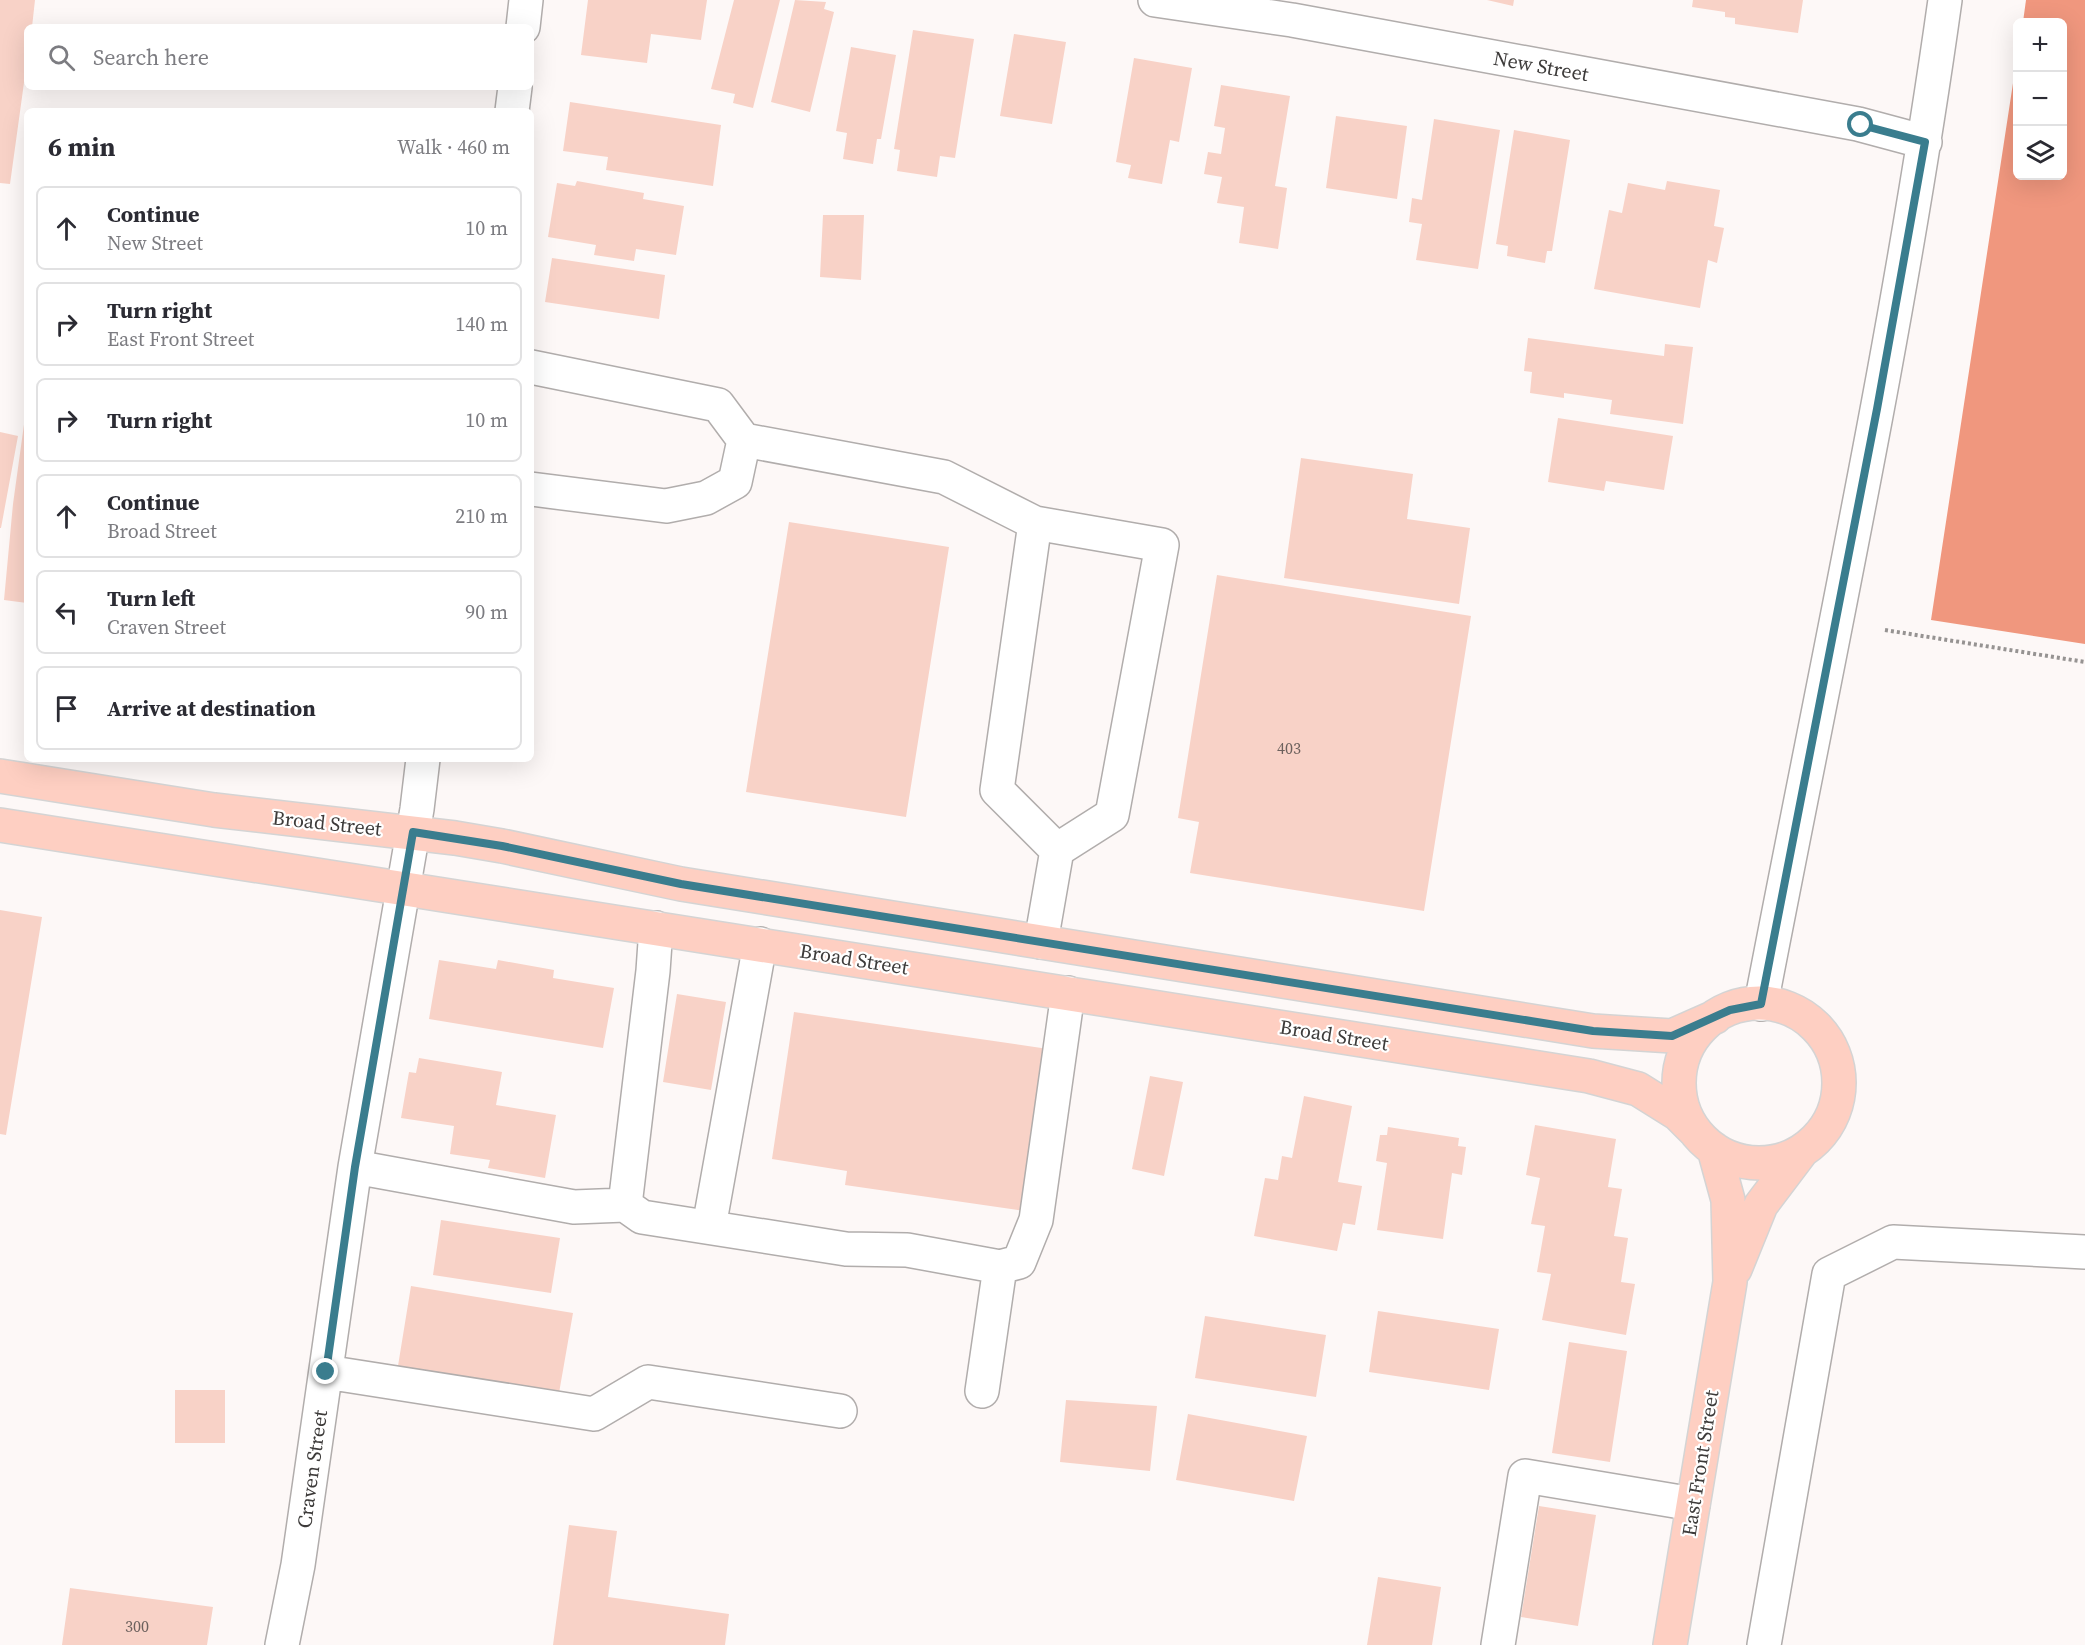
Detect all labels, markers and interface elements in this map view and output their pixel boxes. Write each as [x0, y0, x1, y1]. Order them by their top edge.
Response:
map controls [2013, 18, 2067, 180]
button: + [2013, 18, 2067, 72]
search box [24, 24, 534, 90]
icon: search [45, 41, 78, 74]
text: Search here [93, 42, 209, 72]
street label: New Street [1491, 44, 1591, 88]
button: − [2013, 72, 2067, 126]
route start [1847, 111, 1873, 137]
button: layers [2013, 126, 2067, 180]
text: 6 min [48, 129, 115, 165]
text: Walk · 460 m [397, 133, 510, 161]
text: Continue [107, 199, 200, 229]
icon: ahead [50, 212, 83, 245]
text: 10 m [465, 214, 508, 242]
text: New Street [107, 229, 203, 257]
text: Turn right [107, 295, 212, 325]
icon: right [50, 308, 83, 341]
text: 140 m [455, 310, 508, 338]
text: East Front Street [107, 325, 254, 353]
icon: right [50, 404, 83, 437]
text: Turn right [107, 405, 212, 435]
text: 10 m [465, 406, 508, 434]
text: Continue [107, 487, 200, 517]
icon: ahead [50, 500, 83, 533]
text: 210 m [455, 502, 508, 530]
text: Broad Street [107, 517, 217, 545]
text: Turn left [107, 583, 195, 613]
icon: left [50, 596, 83, 629]
text: 90 m [465, 598, 508, 626]
text: Craven Street [107, 613, 226, 641]
icon: arrive [50, 692, 83, 725]
text: Arrive at destination [107, 693, 316, 723]
house number: 403 [1277, 737, 1301, 759]
street label: Broad Street [271, 803, 384, 843]
street label: Broad Street [798, 937, 911, 981]
street label: Broad Street [1278, 1013, 1391, 1057]
route end [312, 1358, 338, 1384]
street label: East Front Street [1675, 1388, 1725, 1538]
street label: Craven Street [290, 1408, 334, 1530]
house number: 300 [125, 1615, 149, 1637]

